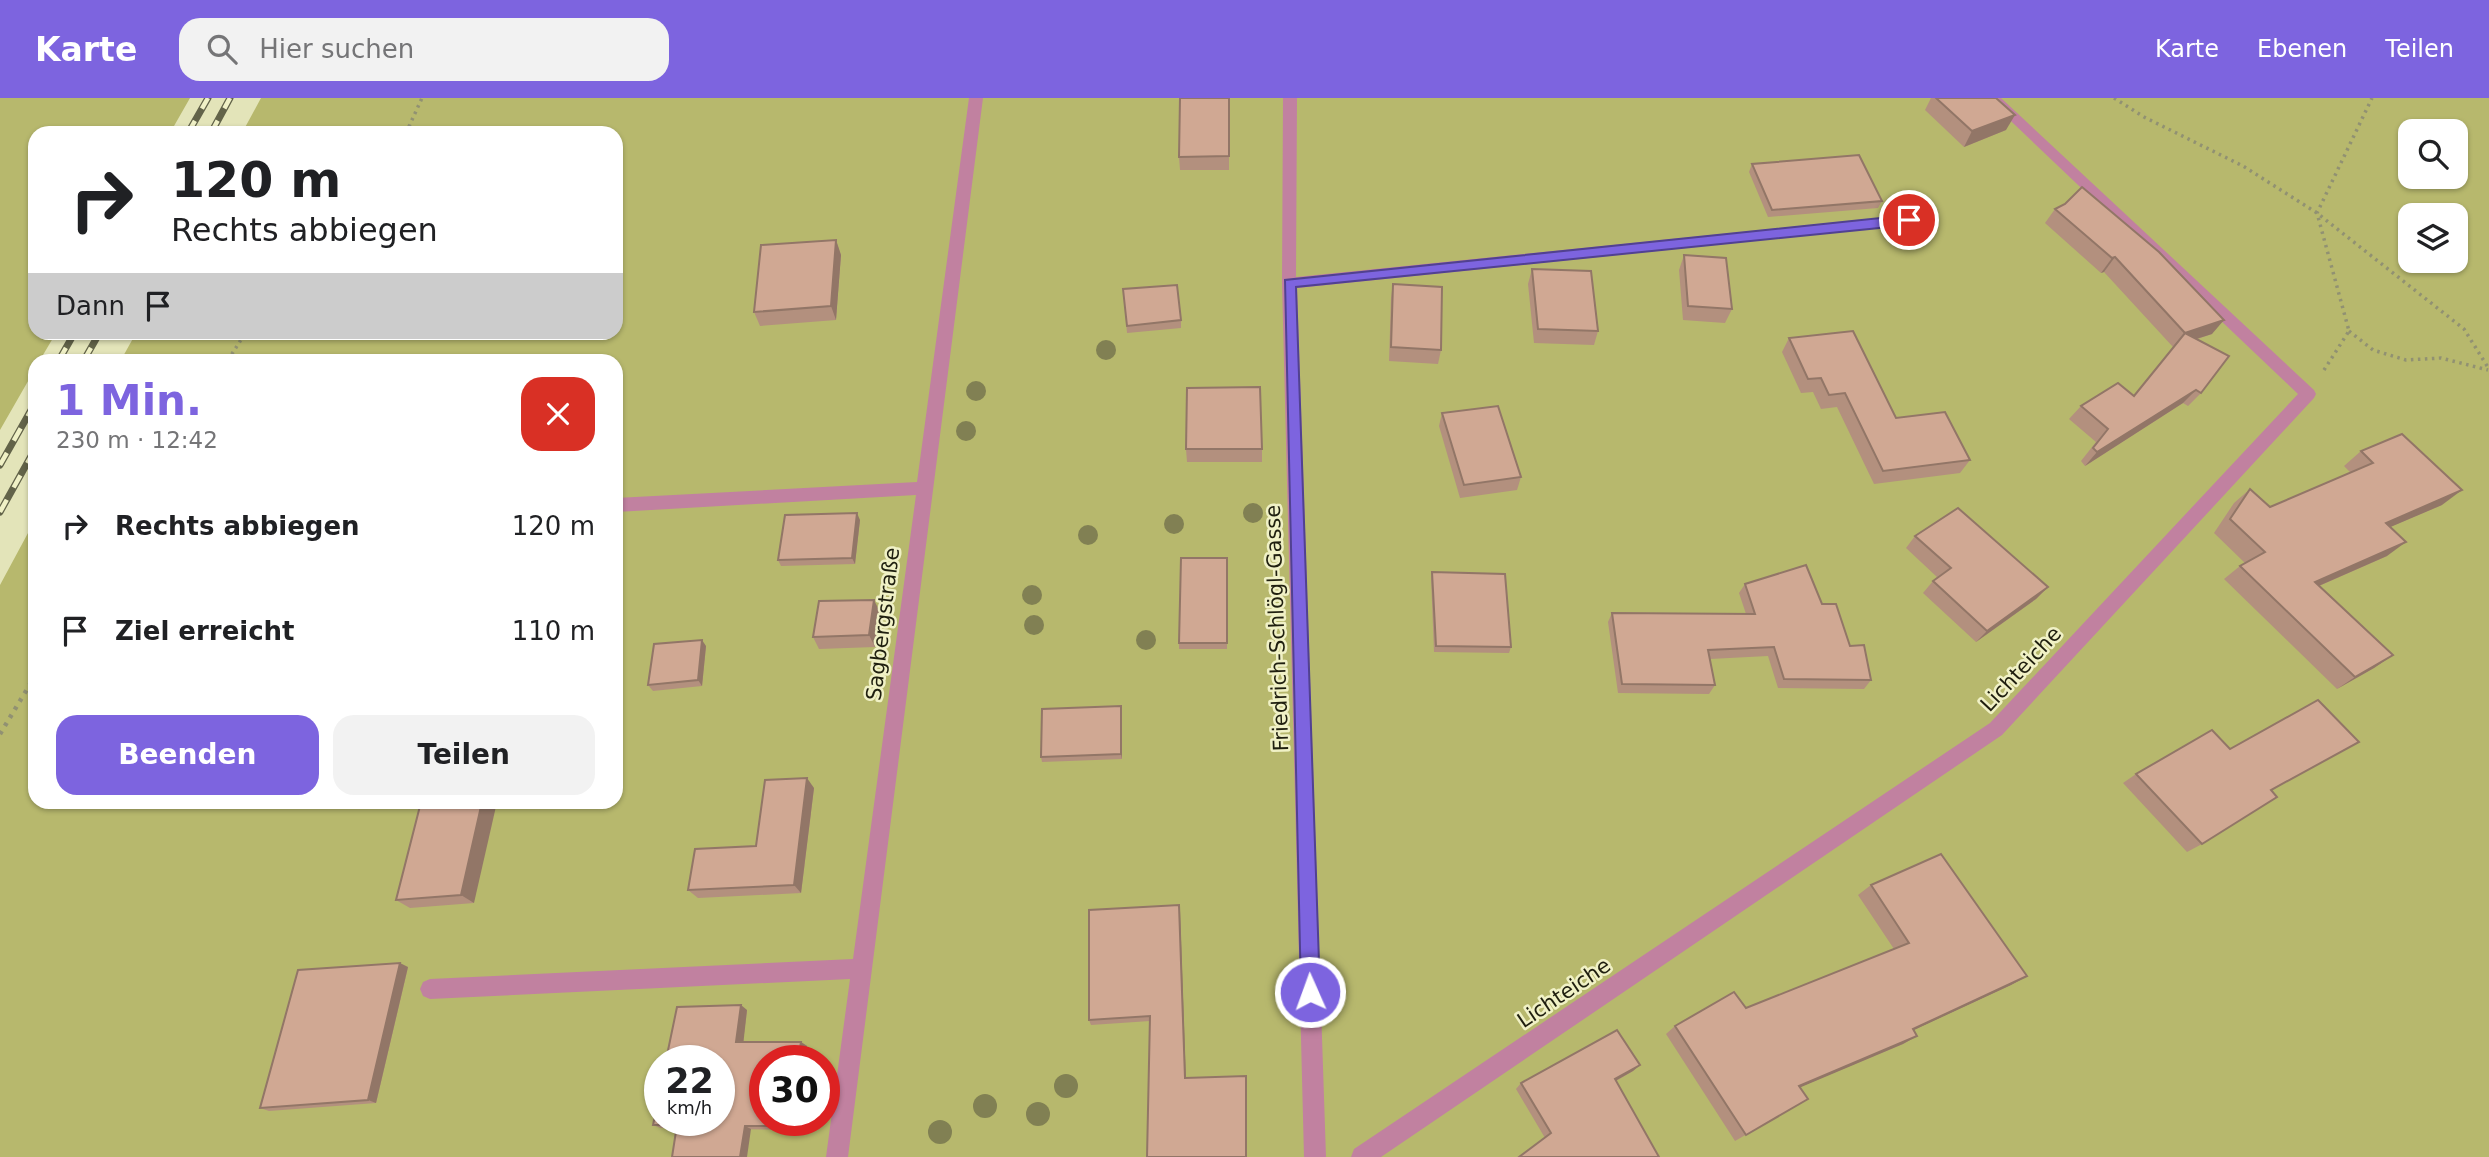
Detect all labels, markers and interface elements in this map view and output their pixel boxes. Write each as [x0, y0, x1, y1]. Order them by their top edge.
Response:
search box [179, 18, 669, 81]
text: Karte [35, 30, 137, 69]
icon: search [203, 30, 241, 68]
text: Hier suchen [259, 34, 414, 64]
text: Karte [2155, 35, 2219, 63]
text: Ebenen [2257, 35, 2347, 63]
text: Teilen [2385, 35, 2454, 63]
map controls [2398, 119, 2468, 273]
button: search [2398, 119, 2468, 189]
text: 120 m [171, 152, 341, 209]
icon: right [56, 154, 147, 245]
pin [1879, 190, 1939, 250]
icon: arrive [1890, 201, 1928, 239]
button: layers [2398, 203, 2468, 273]
text: Rechts abbiegen [171, 211, 438, 249]
icon: arrive [139, 287, 177, 325]
text: Dann [56, 291, 125, 321]
text: 1 Min. [56, 376, 202, 425]
button: close [521, 377, 595, 451]
text: 230 m · 12:42 [56, 427, 218, 453]
street label: Friedrich-Schlögl-Gasse [1261, 504, 1293, 752]
icon: right [56, 507, 94, 545]
text: Rechts abbiegen [115, 511, 360, 541]
text: 120 m [512, 511, 595, 541]
street label: Sagbergstraße [862, 546, 904, 702]
icon: arrive [56, 612, 94, 650]
text: Ziel erreicht [115, 616, 295, 646]
text: 110 m [512, 616, 595, 646]
street label: Lichteiche [1976, 622, 2066, 716]
button: Beenden [56, 715, 319, 795]
button: Teilen [333, 715, 595, 795]
street label: Lichteiche [1513, 953, 1615, 1033]
position arrow [1273, 955, 1347, 1029]
speed limit sign: 30 [749, 1045, 840, 1136]
text: 22 [665, 1061, 714, 1101]
text: km/h [667, 1097, 712, 1118]

